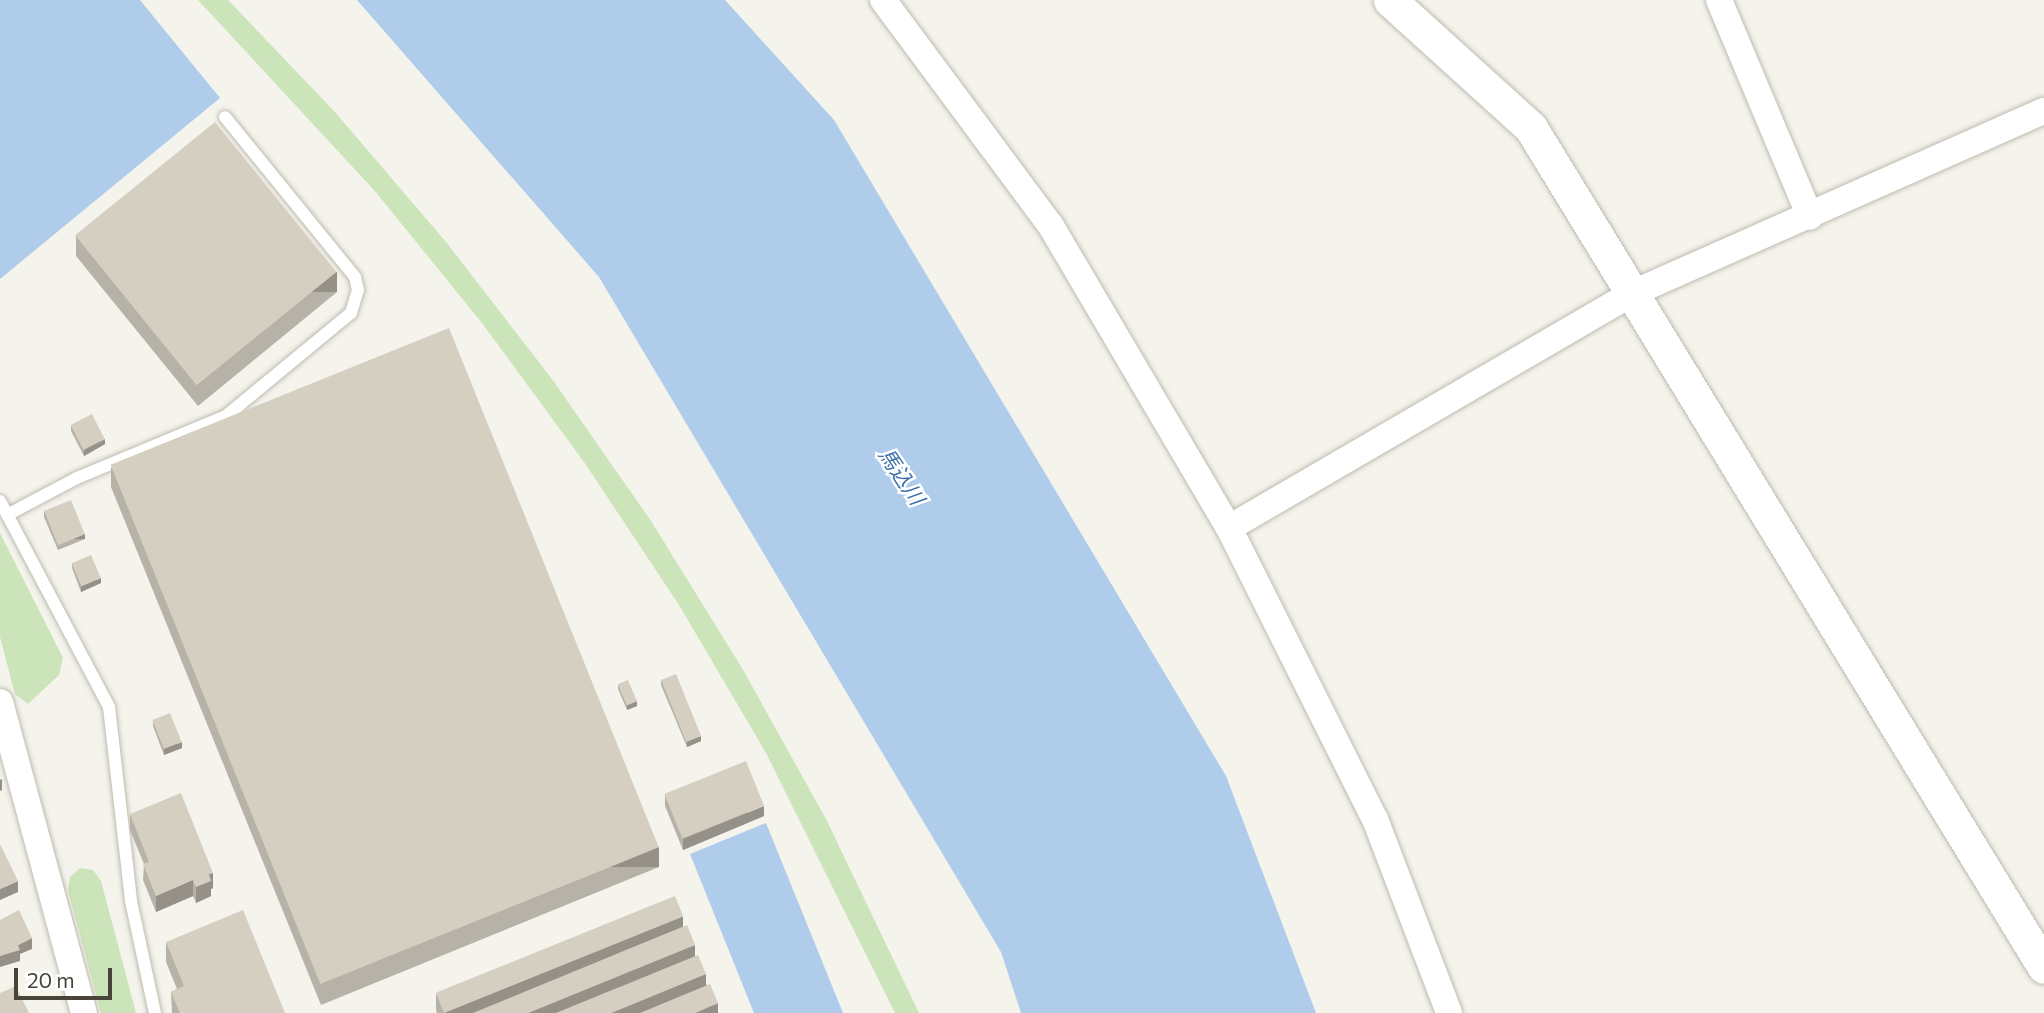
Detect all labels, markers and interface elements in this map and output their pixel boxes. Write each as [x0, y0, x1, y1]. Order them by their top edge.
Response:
water label: 馬込川 [874, 443, 930, 509]
scale bar [18, 954, 116, 998]
text: 20 m [27, 967, 75, 992]

